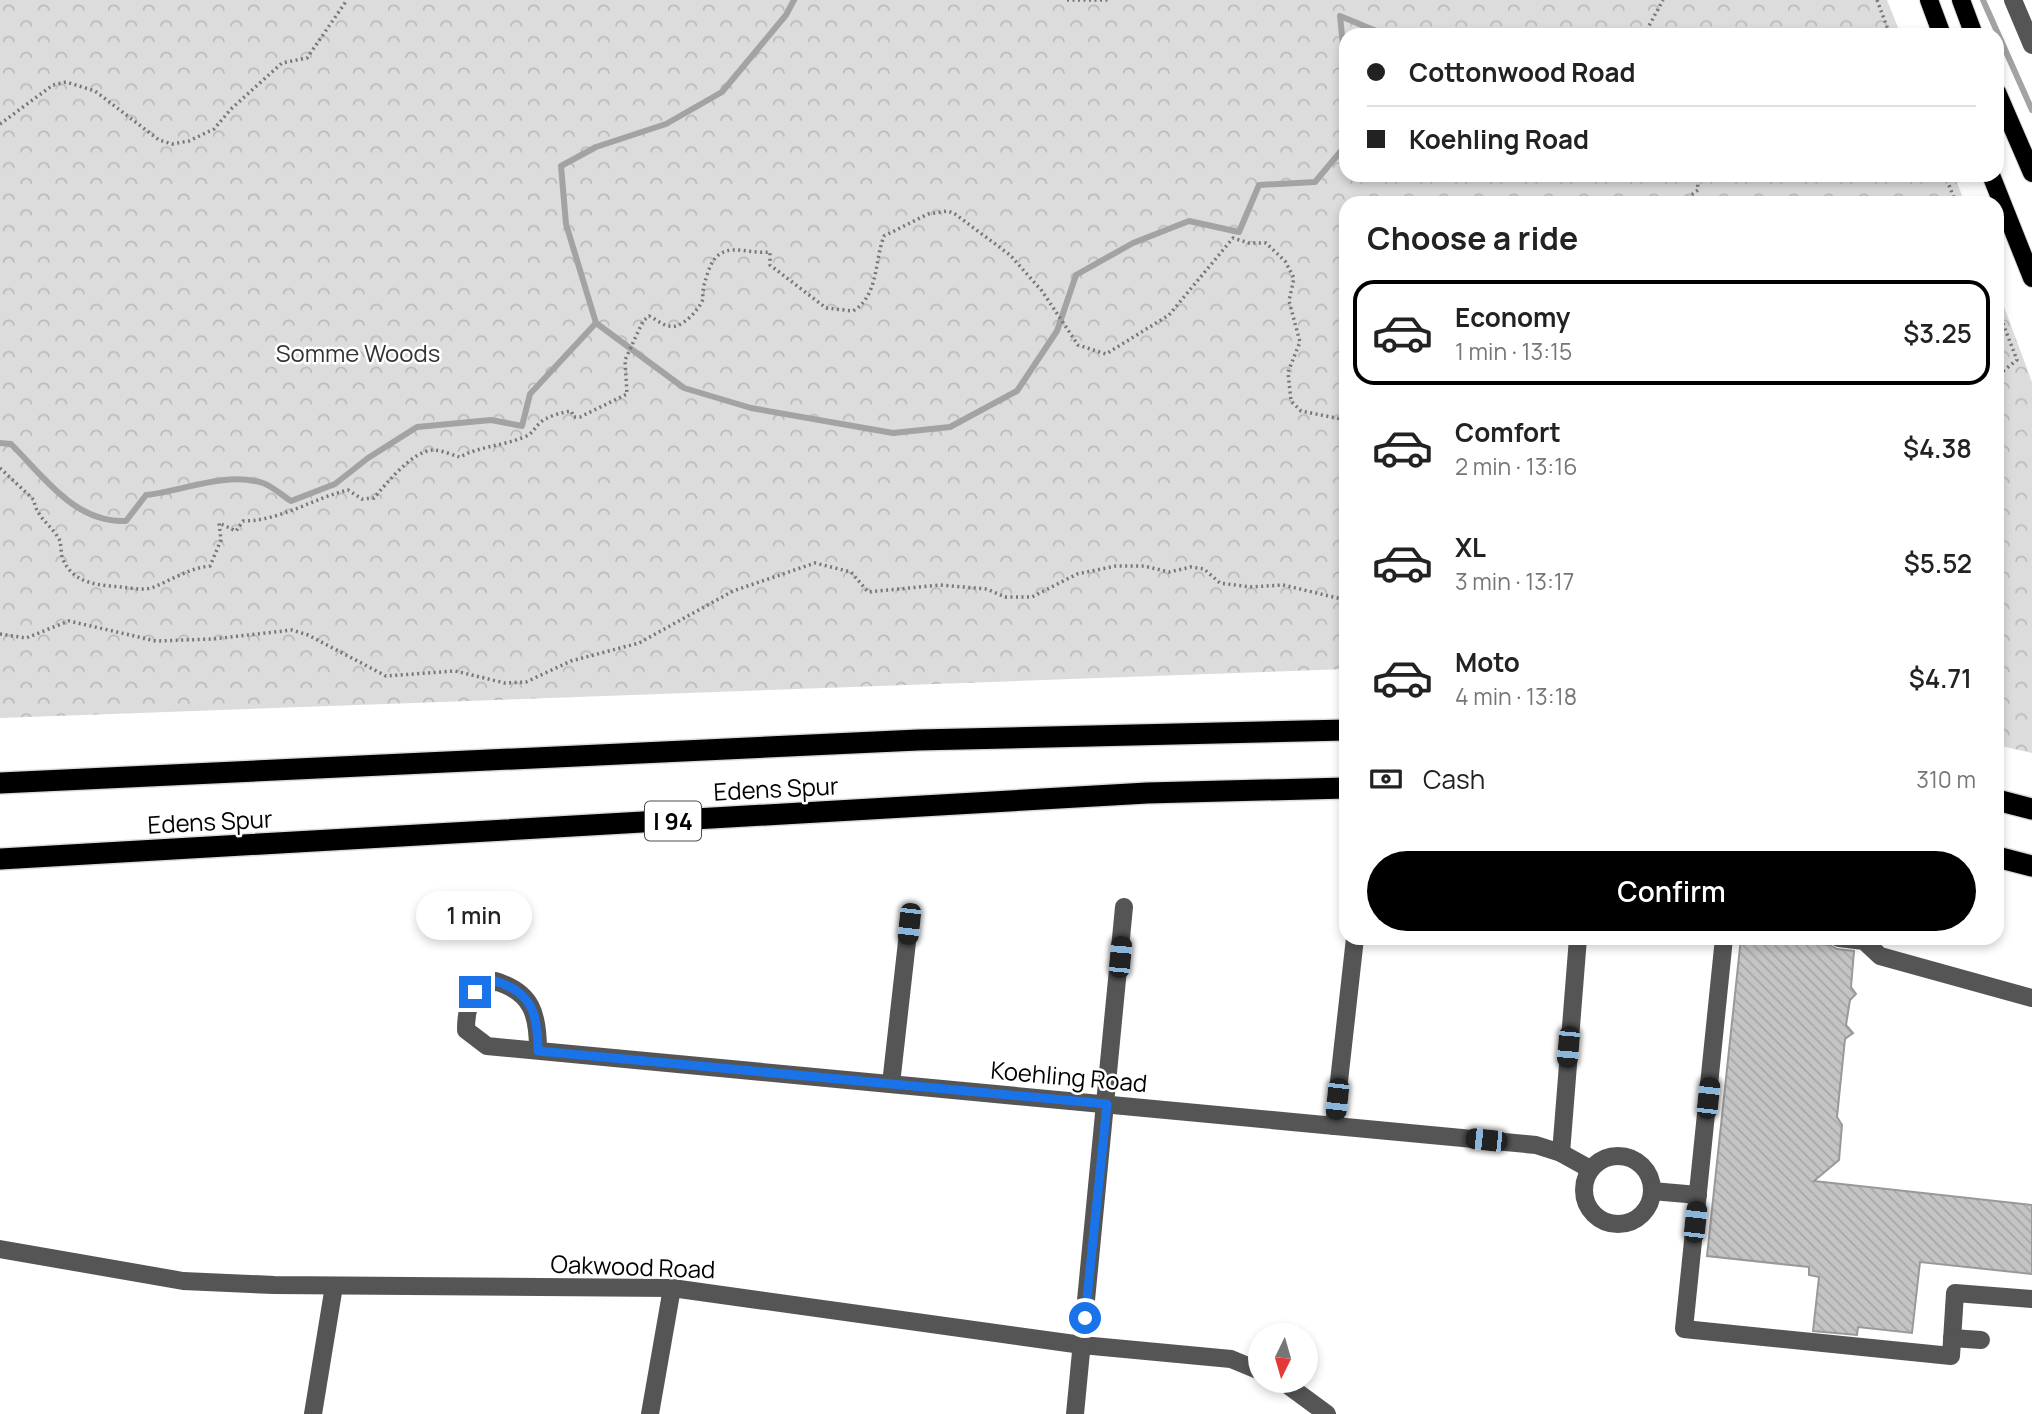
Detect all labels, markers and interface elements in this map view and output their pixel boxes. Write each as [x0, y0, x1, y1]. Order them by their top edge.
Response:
text: Cottonwood Road [1409, 54, 1636, 90]
text: Koehling Road [1409, 121, 1589, 157]
text: Choose a ride [1367, 216, 1578, 260]
text: Economy [1455, 299, 1570, 335]
icon: car [1371, 301, 1434, 364]
text: $3.25 [1903, 315, 1972, 351]
text: 1 min · 13:15 [1455, 335, 1572, 367]
park label: Somme Woods [276, 336, 440, 369]
text: Comfort [1455, 414, 1561, 450]
icon: car [1371, 416, 1434, 479]
text: $4.38 [1903, 430, 1972, 466]
text: 2 min · 13:16 [1455, 450, 1577, 482]
text: XL [1455, 529, 1486, 565]
icon: car [1371, 531, 1434, 594]
text: $5.52 [1904, 545, 1972, 581]
text: 3 min · 13:17 [1455, 565, 1574, 597]
text: Moto [1455, 644, 1520, 680]
icon: car [1371, 646, 1434, 709]
text: $4.71 [1909, 660, 1972, 696]
text: 4 min · 13:18 [1455, 680, 1577, 712]
icon: cash [1367, 760, 1405, 798]
text: Cash [1423, 761, 1485, 797]
text: 310 m [1916, 763, 1976, 795]
street label: Edens Spur [713, 768, 840, 808]
street label: Edens Spur [147, 801, 274, 841]
road number: I 94 [645, 802, 701, 841]
button: Confirm [1367, 851, 1976, 931]
callout: 1 min [417, 890, 533, 940]
text: 1 min [447, 899, 501, 931]
car [897, 902, 922, 946]
car [1108, 935, 1133, 979]
route end [459, 976, 491, 1008]
car [1556, 1025, 1581, 1069]
street label: Koehling Road [989, 1053, 1149, 1099]
car [1696, 1076, 1721, 1120]
car [1325, 1077, 1350, 1121]
car [1465, 1127, 1508, 1153]
car [1683, 1200, 1708, 1244]
street label: Oakwood Road [550, 1247, 716, 1285]
route start [1069, 1302, 1101, 1334]
north arrow [1248, 1323, 1318, 1393]
map controls [1248, 1323, 1318, 1393]

